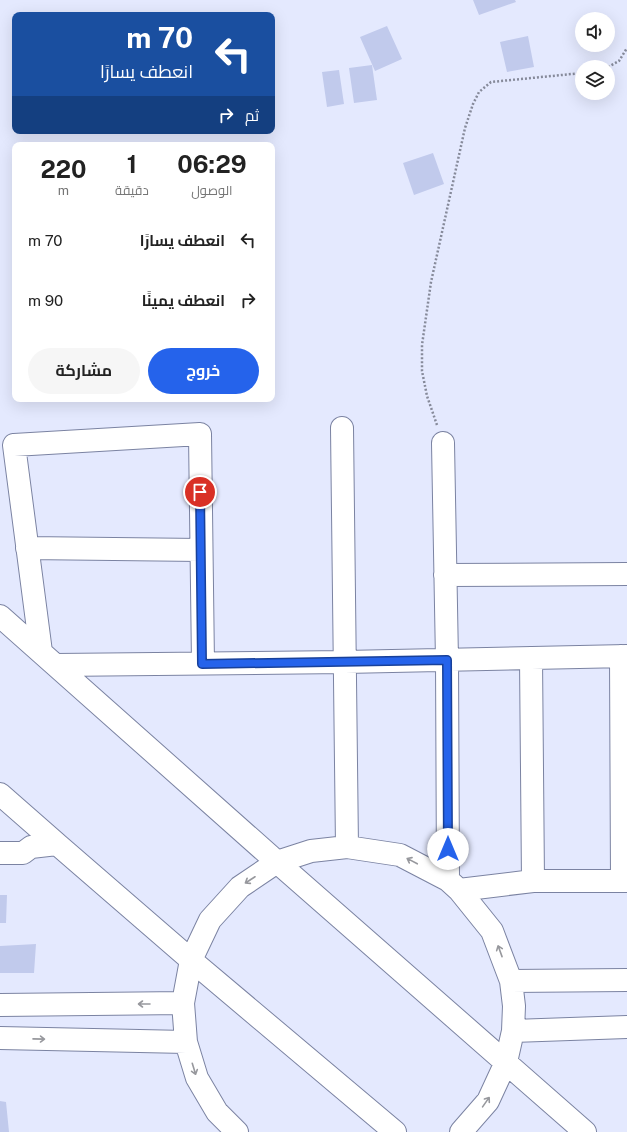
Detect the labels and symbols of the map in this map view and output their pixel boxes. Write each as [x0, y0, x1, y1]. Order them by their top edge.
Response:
pin [183, 475, 217, 509]
position arrow [427, 828, 469, 870]
one-way arrow [406, 857, 418, 865]
one-way arrow [244, 876, 255, 885]
one-way arrow [495, 946, 503, 958]
one-way arrow [138, 1000, 151, 1008]
one-way arrow [32, 1035, 45, 1043]
one-way arrow [191, 1062, 198, 1075]
one-way arrow [482, 1097, 490, 1108]

